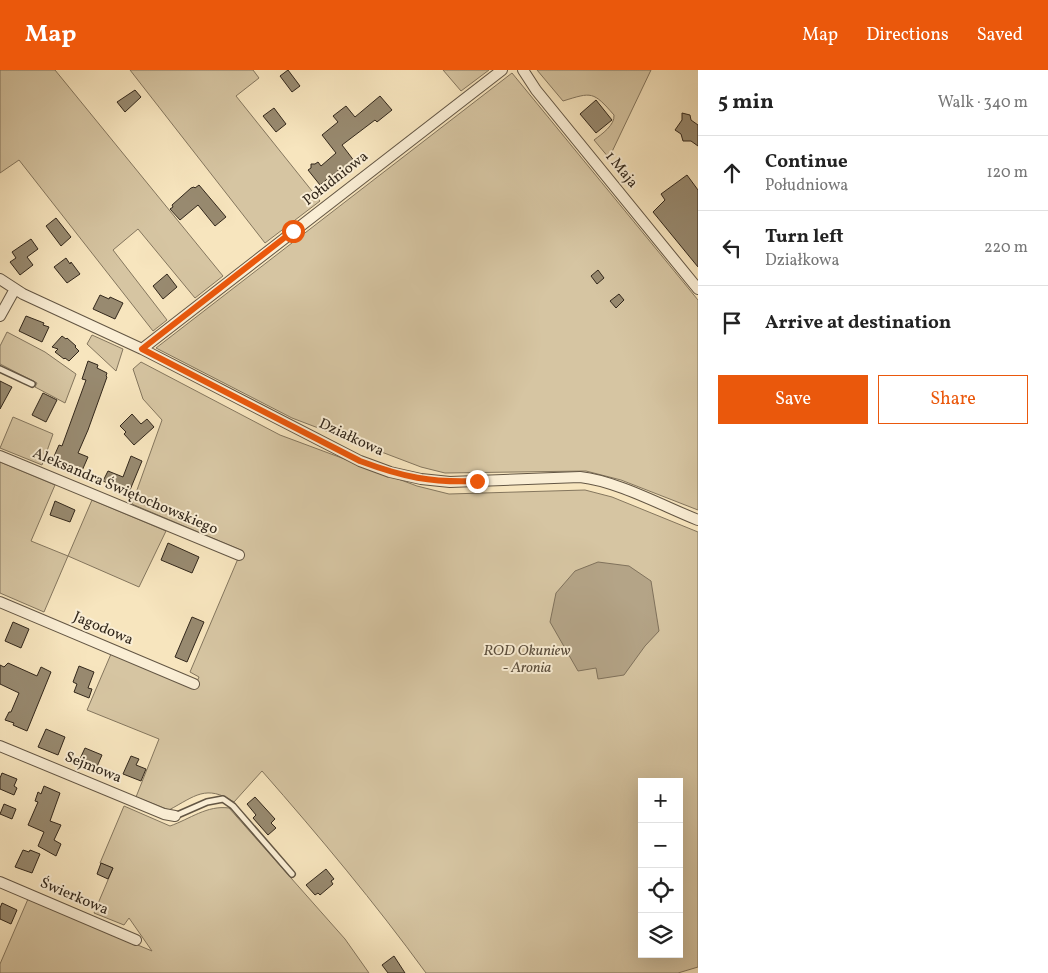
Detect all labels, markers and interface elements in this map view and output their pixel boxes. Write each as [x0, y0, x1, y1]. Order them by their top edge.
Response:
text: Map [25, 18, 76, 52]
text: Map [802, 23, 838, 48]
text: Directions [866, 23, 949, 48]
text: Saved [977, 23, 1023, 48]
text: 5 min [718, 88, 774, 117]
text: Walk · 340 m [938, 92, 1028, 114]
street label: Południowa [299, 147, 373, 211]
street label: 1 Maja [600, 147, 642, 193]
text: Continue [765, 149, 848, 175]
icon: ahead [718, 159, 746, 187]
text: 120 m [986, 162, 1028, 184]
text: Południowa [765, 175, 848, 197]
route start [282, 220, 305, 243]
text: Turn left [765, 224, 844, 250]
icon: left [718, 234, 746, 262]
text: 220 m [984, 237, 1028, 259]
text: Działkowa [765, 250, 839, 272]
icon: arrive [718, 309, 746, 337]
text: Arrive at destination [765, 310, 951, 336]
button: Save [718, 375, 868, 424]
button: Share [878, 375, 1028, 424]
street label: Działkowa [315, 414, 387, 462]
street label: Aleksandra Świętochowskiego [29, 443, 221, 541]
route end [466, 470, 489, 493]
street label: Jagodowa [70, 607, 136, 651]
park label: ROD Okuniew - Aronia [483, 641, 571, 679]
street label: Sejmowa [61, 747, 125, 789]
map controls [638, 778, 683, 958]
button: + [638, 778, 683, 823]
button: − [638, 823, 683, 868]
button: locate [638, 868, 683, 913]
street label: Świerkowa [36, 873, 112, 921]
button: layers [638, 913, 683, 958]

